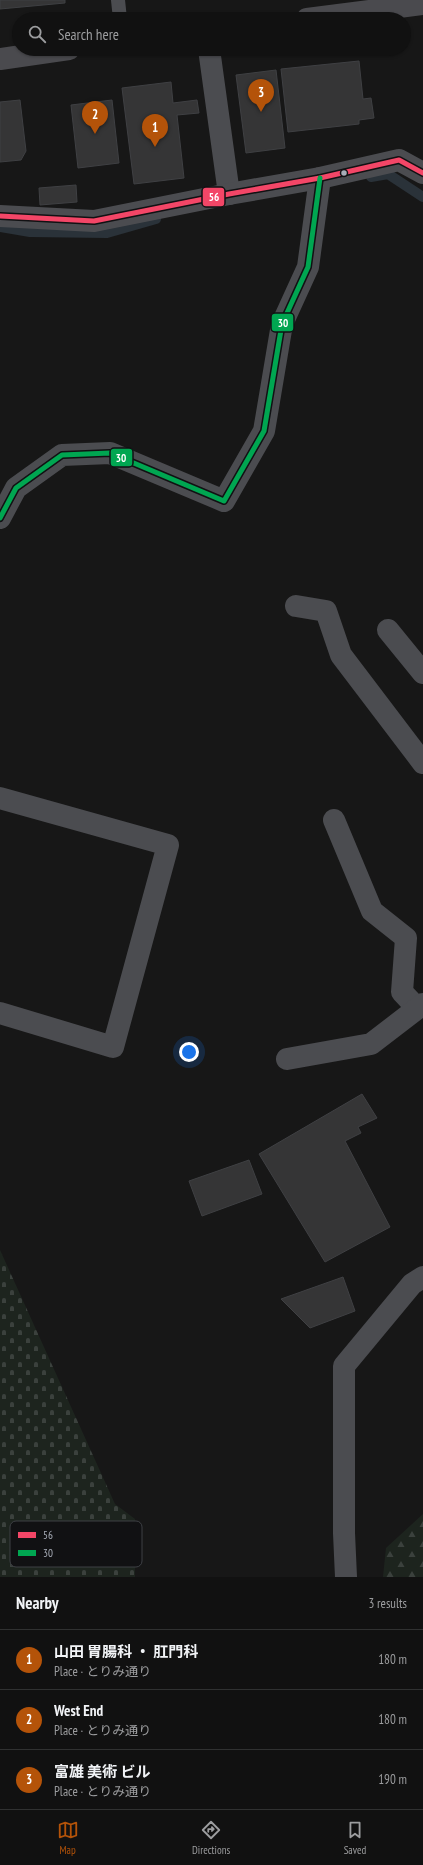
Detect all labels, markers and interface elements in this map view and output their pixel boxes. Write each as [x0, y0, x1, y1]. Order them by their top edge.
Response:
search box [12, 12, 411, 56]
icon: search [26, 23, 48, 45]
text: Search here [58, 25, 119, 44]
pin: 3 [248, 79, 274, 112]
pin: 2 [82, 101, 108, 134]
pin: 1 [142, 114, 168, 147]
unlabelled marker [339, 168, 349, 178]
line badge: 56 [202, 187, 225, 207]
text: 56 [209, 190, 219, 204]
line badge: 30 [271, 313, 294, 332]
text: 30 [278, 316, 288, 330]
line badge: 30 [110, 448, 133, 467]
text: 30 [116, 451, 126, 465]
your location [179, 1042, 199, 1062]
legend [10, 1521, 142, 1567]
text: 56 [43, 1528, 53, 1542]
text: 30 [43, 1546, 53, 1560]
text: Nearby [16, 1592, 59, 1614]
text: 3 results [368, 1595, 407, 1612]
text: 山田 胃腸科 ・ 肛門科 [54, 1642, 198, 1661]
text: 1 [26, 1651, 32, 1668]
text: 180 m [378, 1651, 407, 1668]
text: Place · とりみ通り [54, 1663, 151, 1680]
text: West End [54, 1701, 103, 1720]
text: 2 [26, 1711, 32, 1728]
text: 180 m [378, 1711, 407, 1728]
text: Place · とりみ通り [54, 1722, 151, 1739]
text: 富雄 美術 ビル [54, 1762, 150, 1781]
text: 3 [26, 1771, 32, 1788]
text: 190 m [378, 1771, 407, 1788]
text: Place · とりみ通り [54, 1783, 151, 1800]
tab: Map [57, 1819, 79, 1857]
tab: Directions [192, 1819, 230, 1857]
tab: Saved [344, 1819, 366, 1857]

